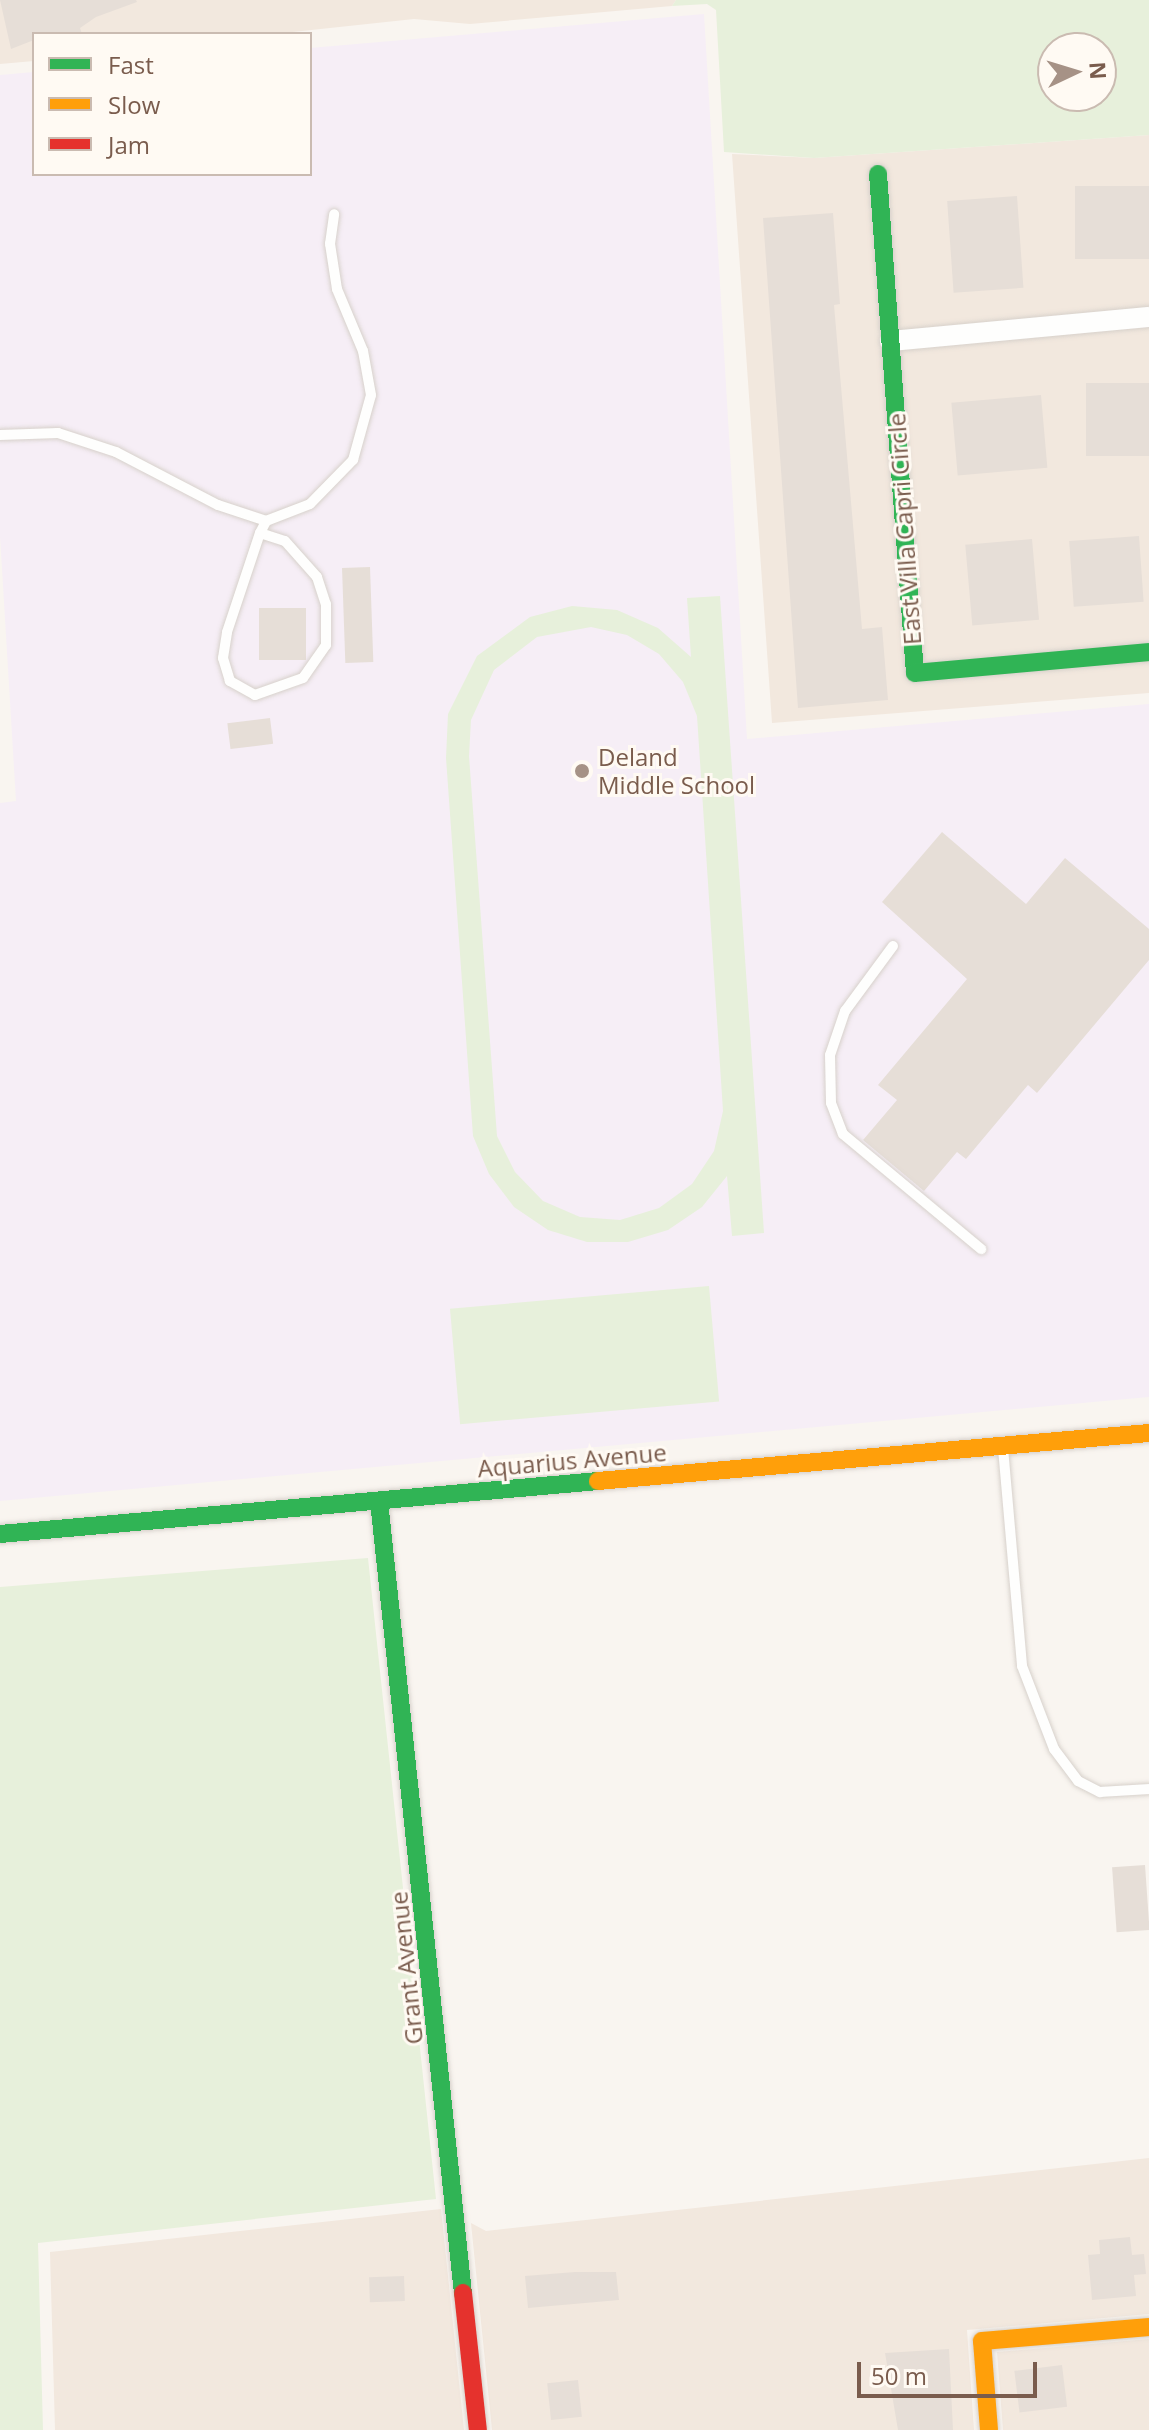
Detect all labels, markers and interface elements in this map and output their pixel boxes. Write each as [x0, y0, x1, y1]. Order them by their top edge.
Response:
legend [32, 32, 312, 176]
north arrow [1037, 32, 1117, 112]
text: Fast [108, 48, 154, 81]
text: N [1083, 60, 1115, 80]
text: Slow [108, 88, 160, 121]
text: Jam [108, 128, 150, 161]
street label: East Villa Capri Circle [882, 412, 926, 646]
place label: Deland Middle School [598, 743, 755, 799]
marker: Deland Middle School [573, 762, 591, 780]
street label: Aquarius Avenue [476, 1437, 668, 1483]
street label: Grant Avenue [384, 1890, 428, 2046]
scale bar [861, 2346, 1041, 2396]
text: 50 m [871, 2359, 927, 2392]

